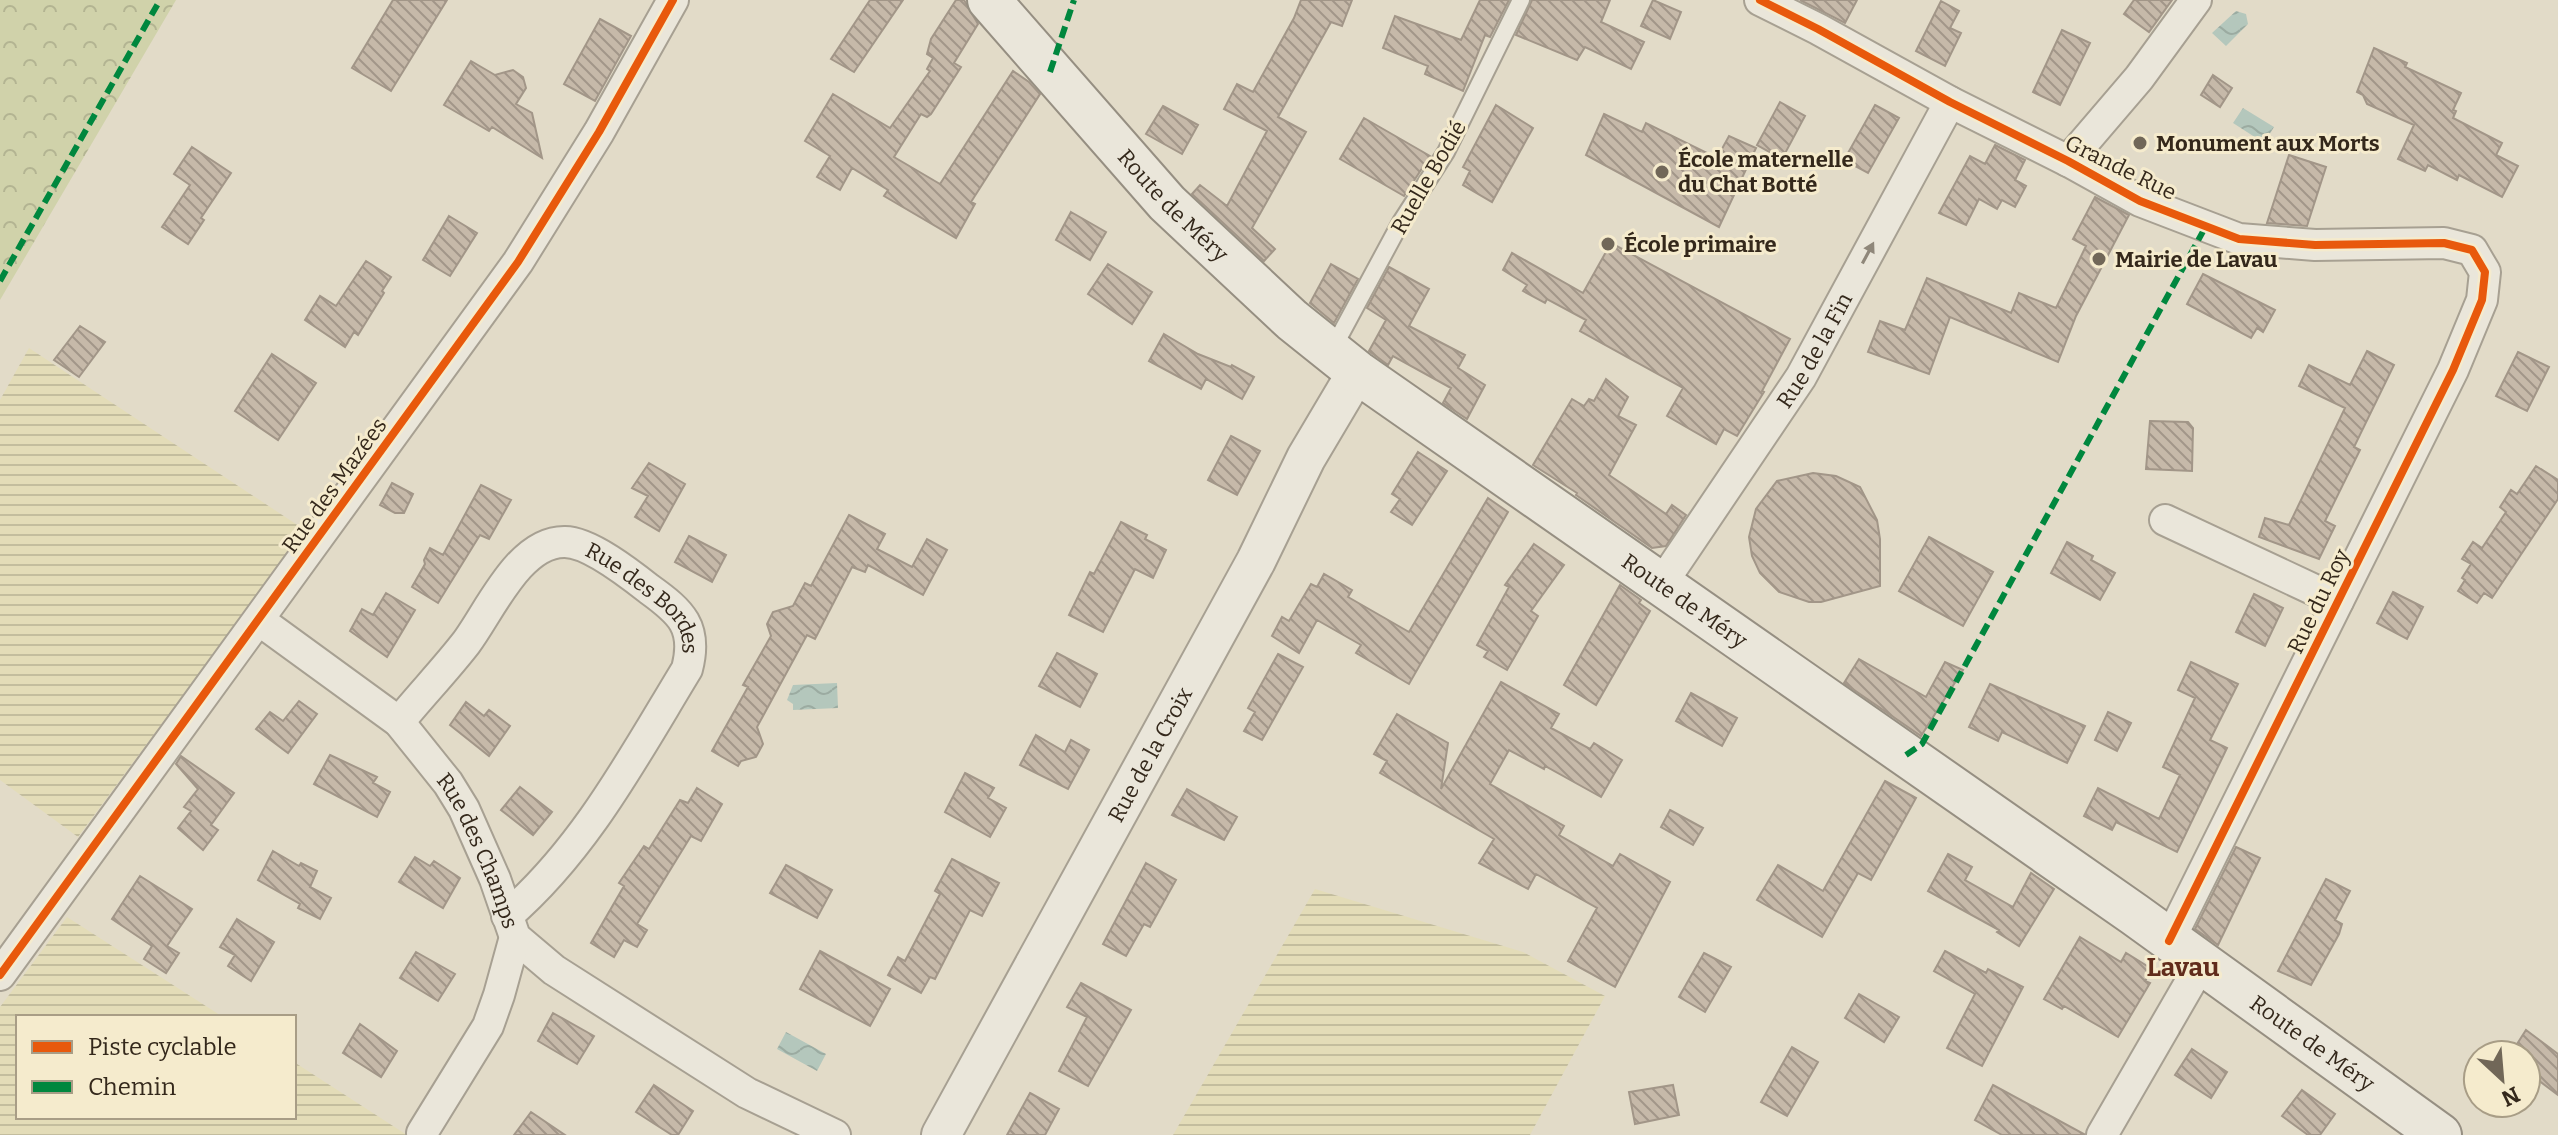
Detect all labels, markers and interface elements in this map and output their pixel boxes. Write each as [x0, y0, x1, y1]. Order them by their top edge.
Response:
street label: Ruelle Bodié [1385, 115, 1472, 239]
street label: Grande Rue [2061, 129, 2181, 206]
place label: Monument aux Morts [2156, 130, 2380, 157]
marker: Monument aux Morts [2131, 134, 2149, 152]
street label: Route de Méry [1112, 144, 1234, 268]
place label: École maternelle du Chat Botté [1678, 146, 1853, 198]
marker: École maternelle du Chat Botté [1653, 163, 1671, 181]
place label: École primaire [1624, 231, 1777, 258]
marker: École primaire [1599, 235, 1617, 253]
one-way arrow [1861, 241, 1875, 264]
place label: Mairie de Lavau [2115, 246, 2278, 273]
marker: Mairie de Lavau [2090, 250, 2108, 268]
street label: Rue de la Fin [1771, 288, 1858, 413]
street label: Rue des Mazées [276, 412, 393, 558]
street label: Rue des Bordes [581, 536, 703, 654]
street label: Rue du Roy [2282, 544, 2356, 658]
street label: Route de Méry [1616, 548, 1753, 654]
street label: Rue de la Croix [1102, 683, 1198, 827]
street label: Rue des Champs [431, 767, 524, 932]
district label: Lavau [2147, 952, 2219, 983]
street label: Route de Méry [2245, 989, 2380, 1097]
legend [16, 1015, 296, 1119]
text: Piste cyclable [88, 1033, 237, 1061]
north arrow [2462, 1039, 2542, 1119]
text: Chemin [88, 1073, 176, 1101]
text: N [2497, 1081, 2524, 1112]

